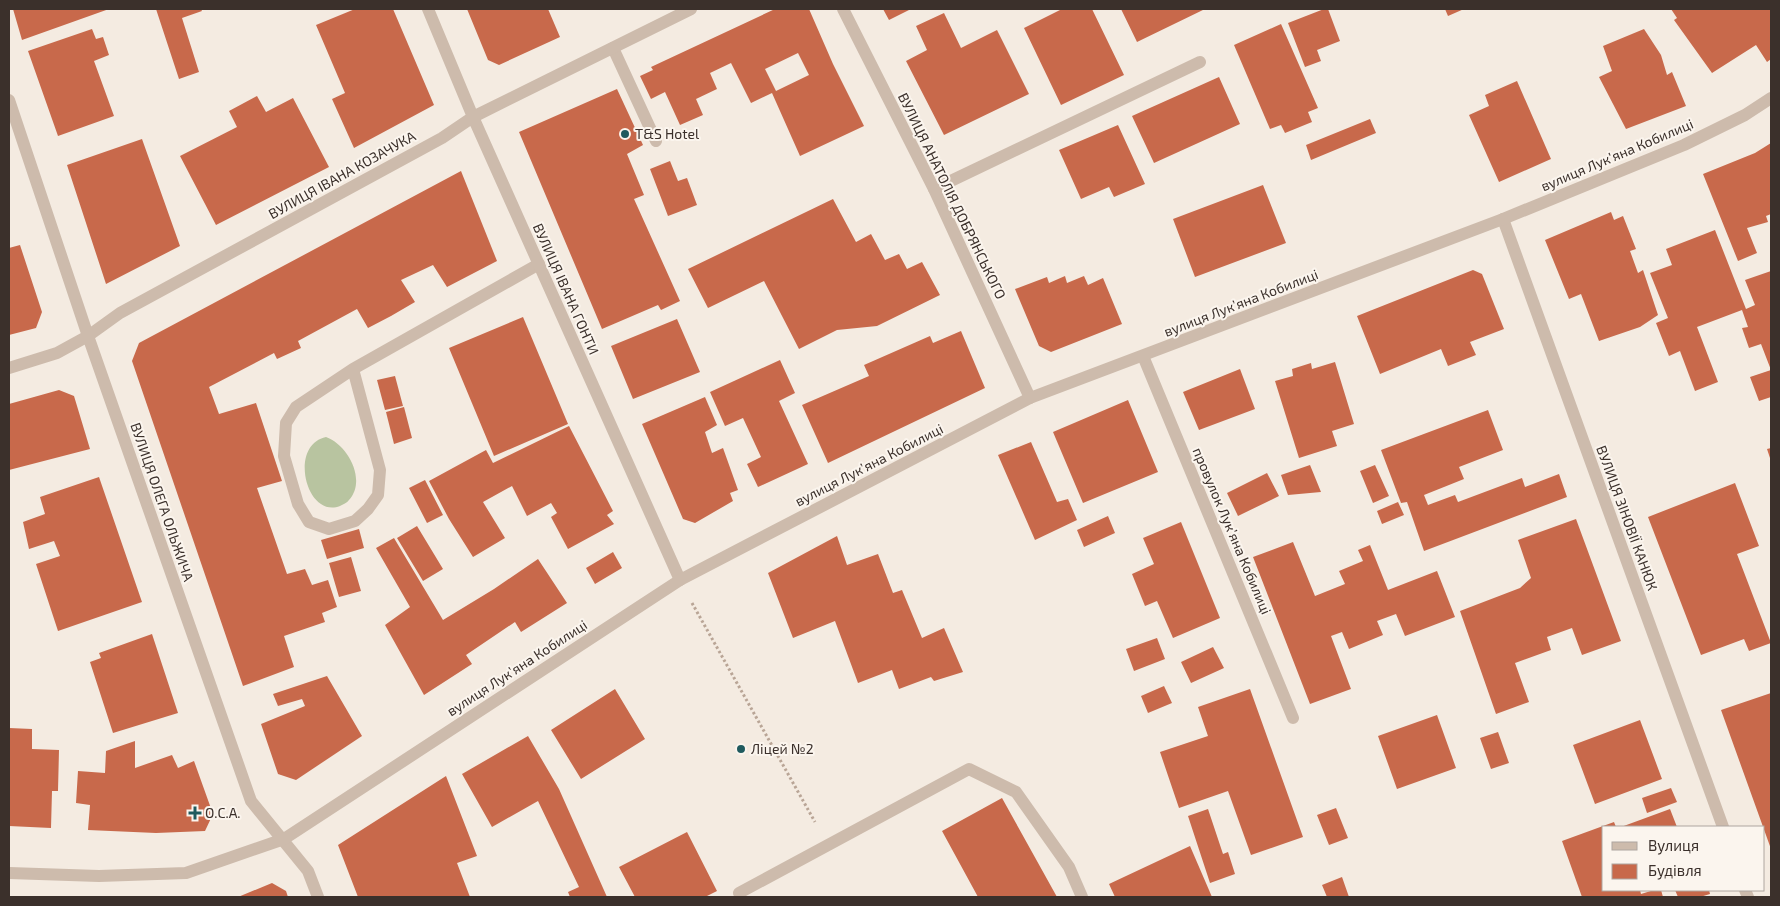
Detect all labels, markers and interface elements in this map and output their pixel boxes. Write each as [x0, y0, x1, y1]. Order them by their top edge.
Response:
street label: ВУЛИЦЯ АНАТОЛІЯ ДОБРЯНСЬКОГО [895, 90, 1010, 302]
street label: вулиця Лукʼяна Кобилиці [1538, 115, 1696, 194]
place label: T&S Hotel [635, 125, 700, 142]
street label: ВУЛИЦЯ ІВАНА КОЗАЧУКА [265, 127, 419, 222]
marker: T&S Hotel [619, 128, 631, 140]
street label: ВУЛИЦЯ ІВАНА ГОНТИ [530, 221, 603, 357]
street label: вулиця Лукʼяна Кобилиці [1161, 265, 1320, 340]
street label: ВУЛИЦЯ ОЛЕГА ОЛЬЖИЧА [127, 420, 198, 584]
street label: вулиця Лукʼяна Кобилиці [792, 420, 946, 509]
street label: ВУЛИЦЯ ЗІНОВІЇ КАНЮК [1593, 443, 1662, 593]
street label: провулок Лукʼяна Кобилиці [1190, 445, 1275, 617]
street label: вулиця Лукʼяна Кобилиці [443, 616, 590, 719]
place label: Ліцей №2 [751, 740, 814, 757]
marker: Ліцей №2 [735, 743, 747, 755]
place label: О.С.А. [205, 804, 241, 821]
marker: О.С.А. [189, 807, 201, 819]
legend [1602, 826, 1765, 891]
text: Вулиця [1648, 836, 1699, 855]
text: Будівля [1648, 861, 1702, 880]

